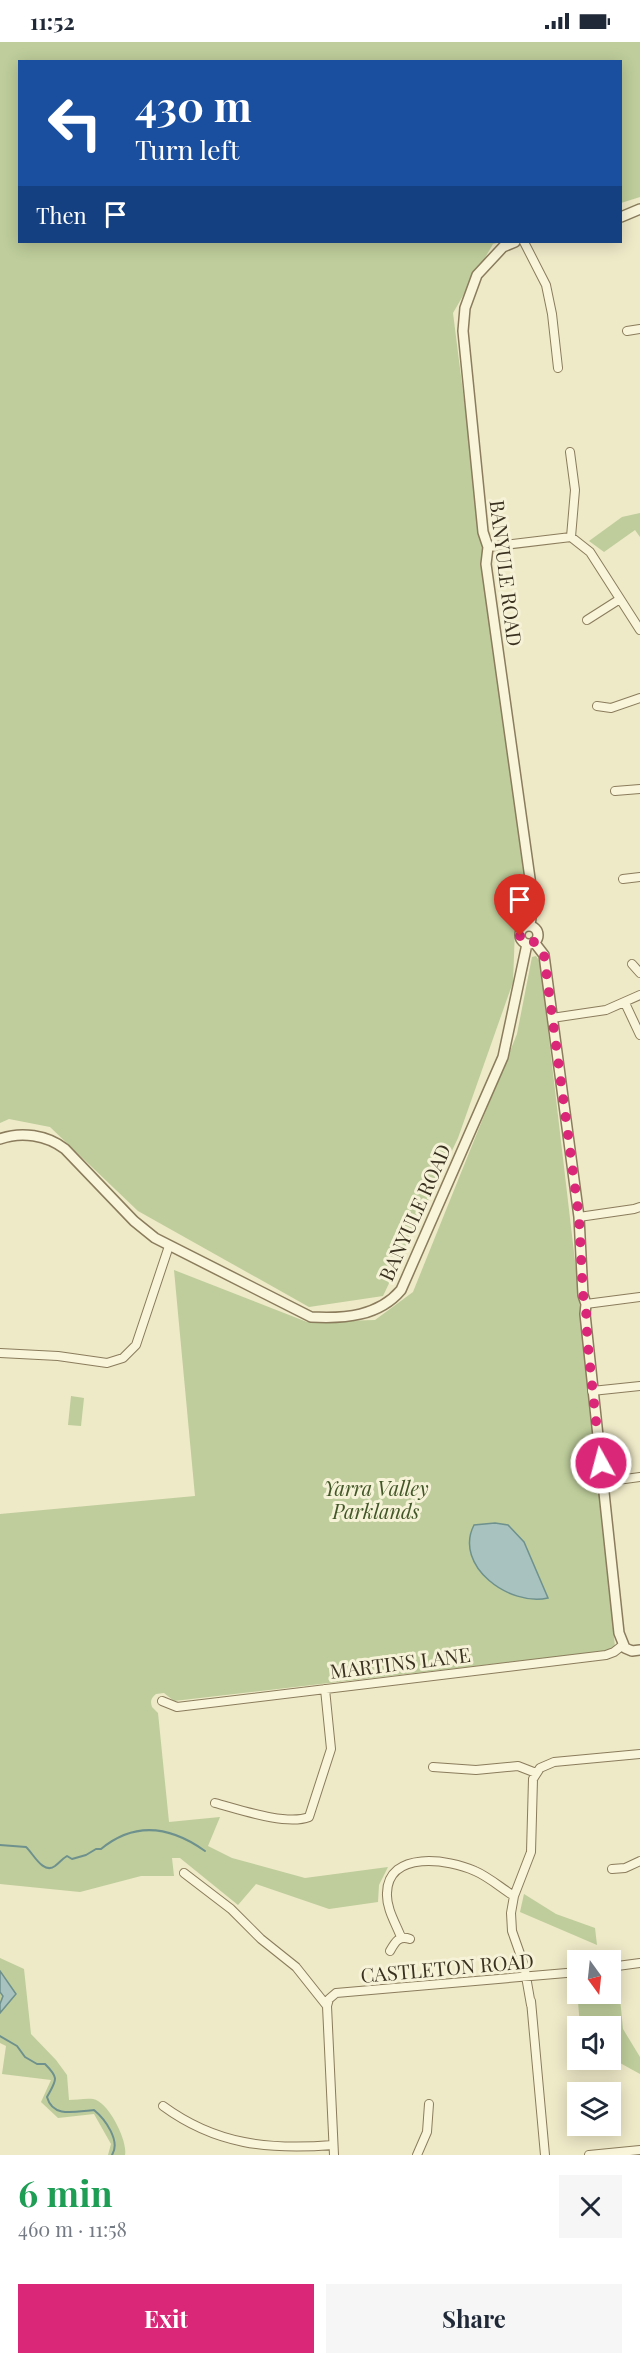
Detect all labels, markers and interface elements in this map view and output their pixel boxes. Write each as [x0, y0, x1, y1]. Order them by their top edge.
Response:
text: 11:52 [30, 6, 75, 36]
text: 430 m [135, 77, 252, 133]
icon: left [36, 84, 114, 162]
text: Turn left [135, 131, 239, 167]
icon: arrive [99, 198, 132, 231]
text: Then [36, 200, 87, 230]
street label: BANYULE ROAD [485, 498, 529, 648]
pin [494, 874, 545, 936]
icon: arrive [503, 883, 536, 916]
street label: BANYULE ROAD [372, 1139, 456, 1285]
position arrow [569, 1431, 633, 1495]
park label: Yarra Valley Parklands [323, 1474, 429, 1524]
street label: MARTINS LANE [328, 1640, 472, 1684]
street label: CASTLETON ROAD [359, 1946, 535, 1988]
north arrow [567, 1950, 621, 2004]
map controls [567, 1950, 621, 2136]
button: sound [567, 2016, 621, 2070]
button: layers [567, 2082, 621, 2136]
text: 6 min [18, 2168, 113, 2216]
button: close [559, 2175, 622, 2238]
text: 460 m · 11:58 [18, 2215, 127, 2242]
button: Exit [18, 2284, 314, 2353]
button: Share [326, 2284, 622, 2353]

